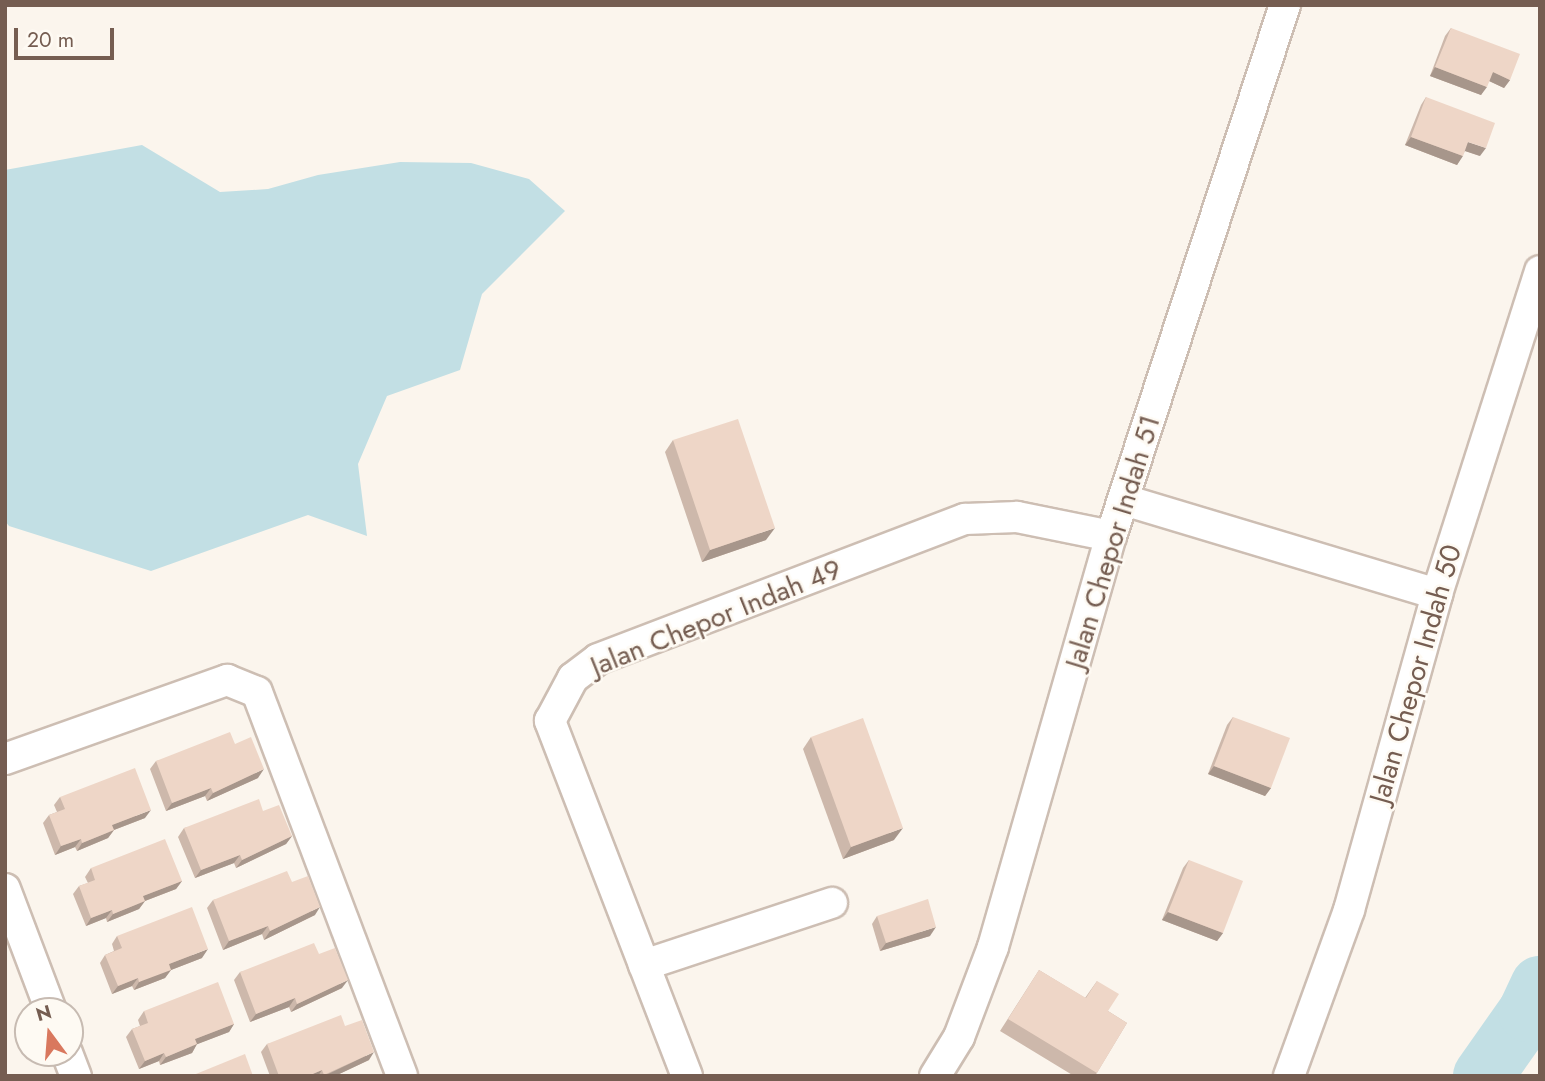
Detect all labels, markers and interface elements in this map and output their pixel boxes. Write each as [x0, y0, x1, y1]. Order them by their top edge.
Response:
scale bar [18, 14, 117, 58]
text: 20 m [27, 25, 74, 55]
street label: Jalan Chepor Indah 51 [1058, 411, 1168, 673]
street label: Jalan Chepor Indah 50 [1363, 541, 1469, 807]
street label: Jalan Chepor Indah 49 [586, 552, 846, 684]
north arrow [14, 997, 84, 1067]
text: N [33, 998, 55, 1028]

